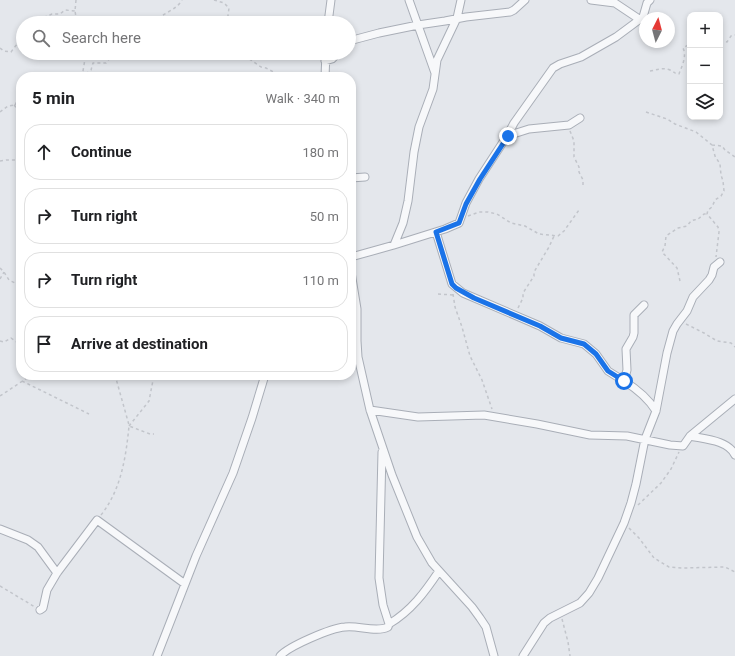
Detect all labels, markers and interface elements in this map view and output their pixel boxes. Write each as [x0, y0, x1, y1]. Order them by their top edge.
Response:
north arrow [639, 12, 675, 48]
map controls [687, 12, 723, 120]
button: + [687, 12, 723, 48]
search box [16, 16, 356, 60]
icon: search [30, 27, 52, 49]
text: Search here [62, 29, 141, 47]
button: − [687, 48, 723, 84]
button: layers [687, 84, 723, 120]
text: 5 min [32, 88, 75, 108]
text: Walk · 340 m [265, 91, 340, 106]
route end [499, 127, 517, 145]
icon: ahead [33, 141, 55, 163]
text: Continue [71, 143, 132, 161]
text: 180 m [302, 145, 339, 160]
icon: right [33, 205, 55, 227]
text: Turn right [71, 207, 137, 225]
text: 50 m [310, 209, 339, 224]
icon: right [33, 269, 55, 291]
text: Turn right [71, 271, 137, 289]
text: 110 m [302, 273, 339, 288]
icon: arrive [33, 333, 55, 355]
text: Arrive at destination [71, 335, 208, 353]
route start [615, 372, 633, 390]

